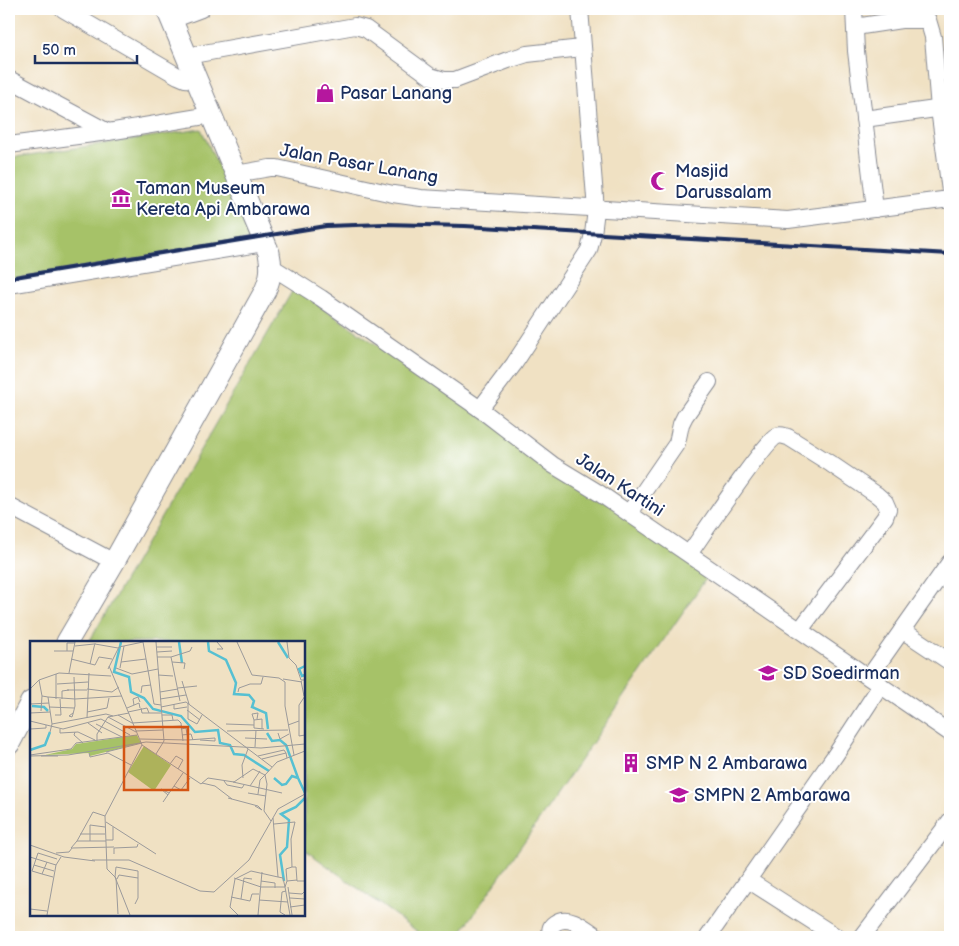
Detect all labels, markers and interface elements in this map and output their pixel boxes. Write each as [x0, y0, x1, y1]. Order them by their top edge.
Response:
scale bar [35, 32, 138, 64]
text: 50 m [42, 41, 76, 60]
shop icon: Pasar Lanang [314, 82, 336, 104]
place label: Pasar Lanang [340, 83, 452, 104]
street label: Jalan Pasar Lanang [278, 140, 440, 188]
place label: Masjid Darussalam [675, 161, 772, 203]
mosque icon: Masjid Darussalam [649, 170, 671, 192]
place label: Taman Museum Kereta Api Ambarawa [136, 178, 310, 220]
museum icon: Taman Museum Kereta Api Ambarawa [110, 187, 132, 209]
street label: Jalan Kartini [572, 449, 668, 521]
inset map [30, 641, 305, 916]
school or university icon: SD Soedirman [757, 662, 779, 684]
place label: SD Soedirman [783, 663, 900, 684]
building icon: SMP N 2 Ambarawa [620, 752, 642, 774]
place label: SMP N 2 Ambarawa [646, 753, 807, 774]
school or university icon: SMPN 2 Ambarawa [668, 784, 690, 806]
place label: SMPN 2 Ambarawa [694, 785, 850, 806]

